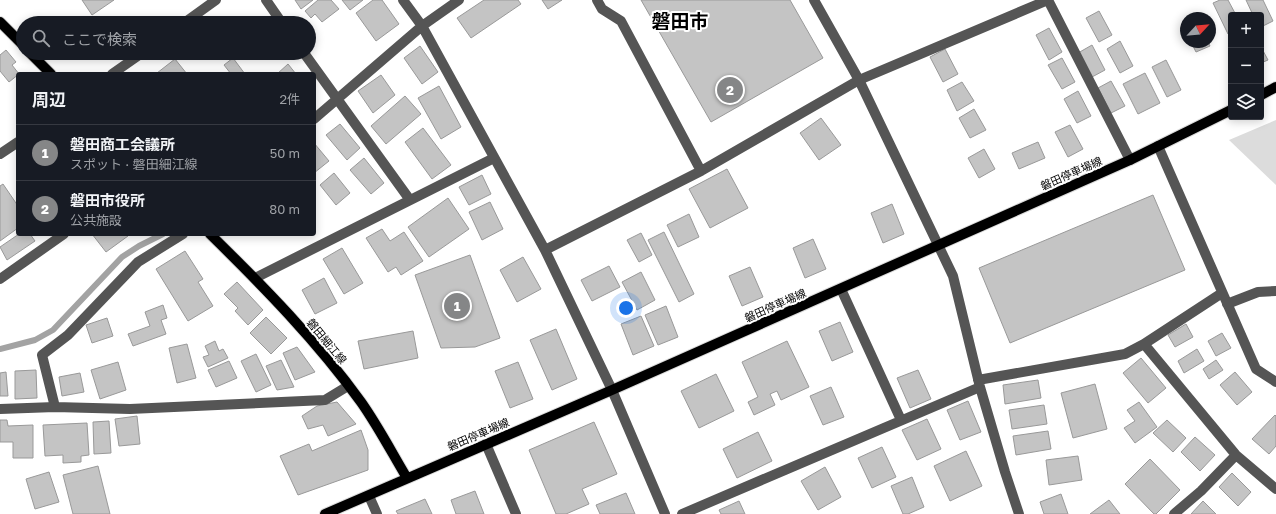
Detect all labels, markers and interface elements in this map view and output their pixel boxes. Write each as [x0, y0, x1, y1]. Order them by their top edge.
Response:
district label: 磐田市 [651, 9, 709, 32]
north arrow [1180, 12, 1216, 48]
map controls [1228, 12, 1264, 120]
button: + [1228, 12, 1264, 48]
search box [16, 16, 316, 60]
icon: search [30, 27, 52, 49]
text: ここで検索 [62, 30, 137, 48]
button: − [1228, 48, 1264, 84]
pin: 2 [717, 75, 743, 105]
button: layers [1228, 84, 1264, 120]
text: 周辺 [32, 89, 66, 110]
text: 2件 [279, 91, 300, 107]
text: 磐田商工会議所 [70, 135, 175, 153]
text: 1 [42, 145, 48, 161]
text: 50 m [270, 145, 300, 161]
street label: 磐田停車場線 [1038, 154, 1104, 192]
text: スポット · 磐田細江線 [70, 156, 197, 172]
text: 磐田市役所 [70, 191, 145, 209]
text: 2 [41, 201, 49, 217]
text: 80 m [269, 201, 300, 217]
text: 公共施設 [70, 212, 122, 228]
street label: 磐田停車場線 [742, 286, 808, 324]
pin: 1 [444, 291, 470, 321]
your location [616, 298, 636, 318]
street label: 磐田細江線 [304, 316, 350, 366]
street label: 磐田停車場線 [445, 415, 511, 453]

